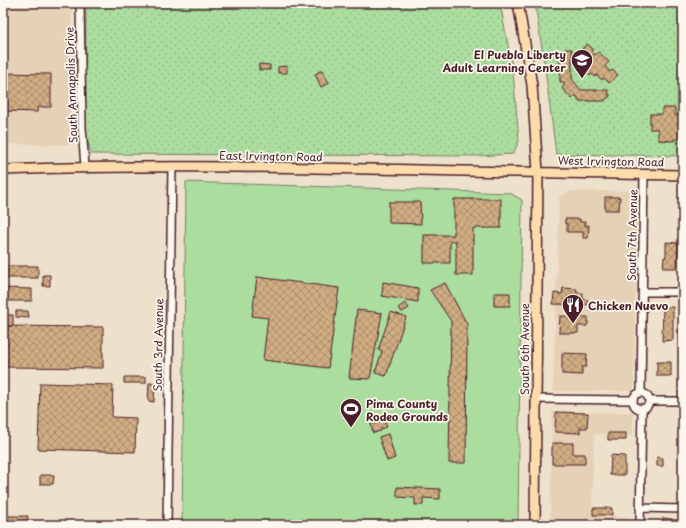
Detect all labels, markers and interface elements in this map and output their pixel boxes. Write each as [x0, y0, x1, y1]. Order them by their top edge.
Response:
street label: South Annapolis Drive [60, 26, 82, 144]
place label: El Pueblo Liberty Adult Learning Center [442, 46, 566, 76]
school or university icon: El Pueblo Liberty Adult Learning Center [569, 47, 595, 80]
street label: East Irvington Road [219, 147, 323, 165]
street label: West Irvington Road [558, 152, 664, 170]
street label: South 7th Avenue [623, 189, 641, 281]
restaurant icon: Chicken Nuevo [560, 292, 586, 325]
place label: Chicken Nuevo [588, 297, 669, 314]
street label: South 3rd Avenue [149, 298, 167, 392]
street label: South 6th Avenue [516, 303, 533, 395]
place label: Pima County Rodeo Grounds [366, 395, 448, 425]
sports icon: Pima County Rodeo Grounds [338, 396, 364, 429]

